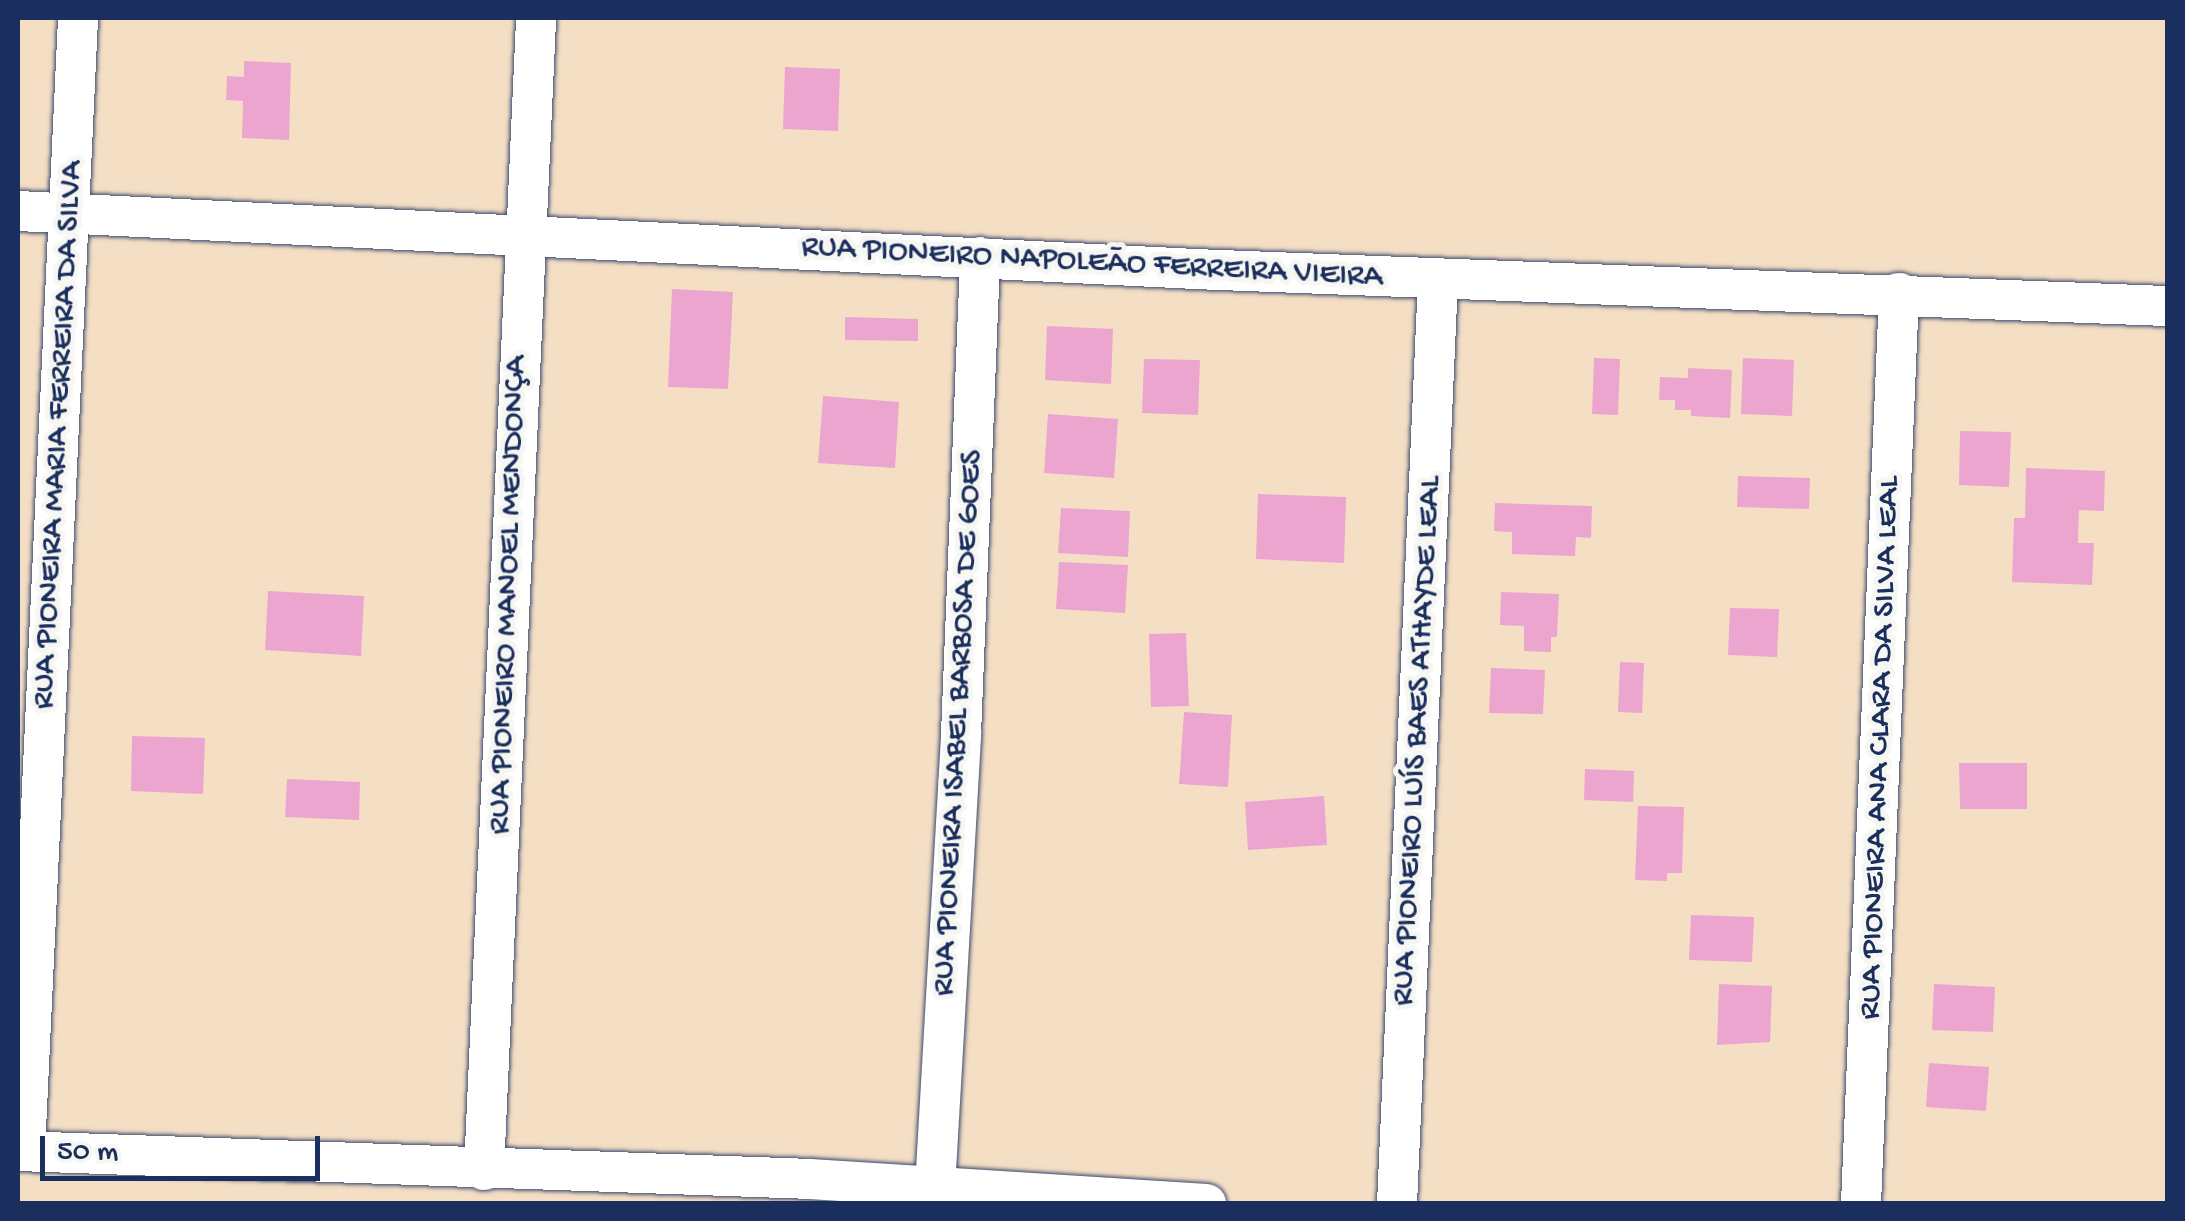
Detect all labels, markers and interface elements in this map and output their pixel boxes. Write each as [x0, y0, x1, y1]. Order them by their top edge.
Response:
street label: RUA PIONEIRA MARIA FERREIRA DA SILVA [25, 160, 93, 710]
street label: RUA PIONEIRO NAPOLEÃO FERREIRA VIEIRA [800, 229, 1384, 297]
street label: RUA PIONEIRO MANOEL MENDONÇA [481, 355, 537, 835]
street label: RUA PIONEIRA ISABEL BARBOSA DE GOES [926, 449, 992, 997]
street label: RUA PIONEIRO LUÍS BAES ATHAYDE LEAL [1385, 475, 1451, 1007]
street label: RUA PIONEIRA ANA CLARA DA SILVA LEAL [1852, 476, 1910, 1020]
scale bar [45, 1116, 325, 1178]
text: 50 m [57, 1136, 118, 1171]

